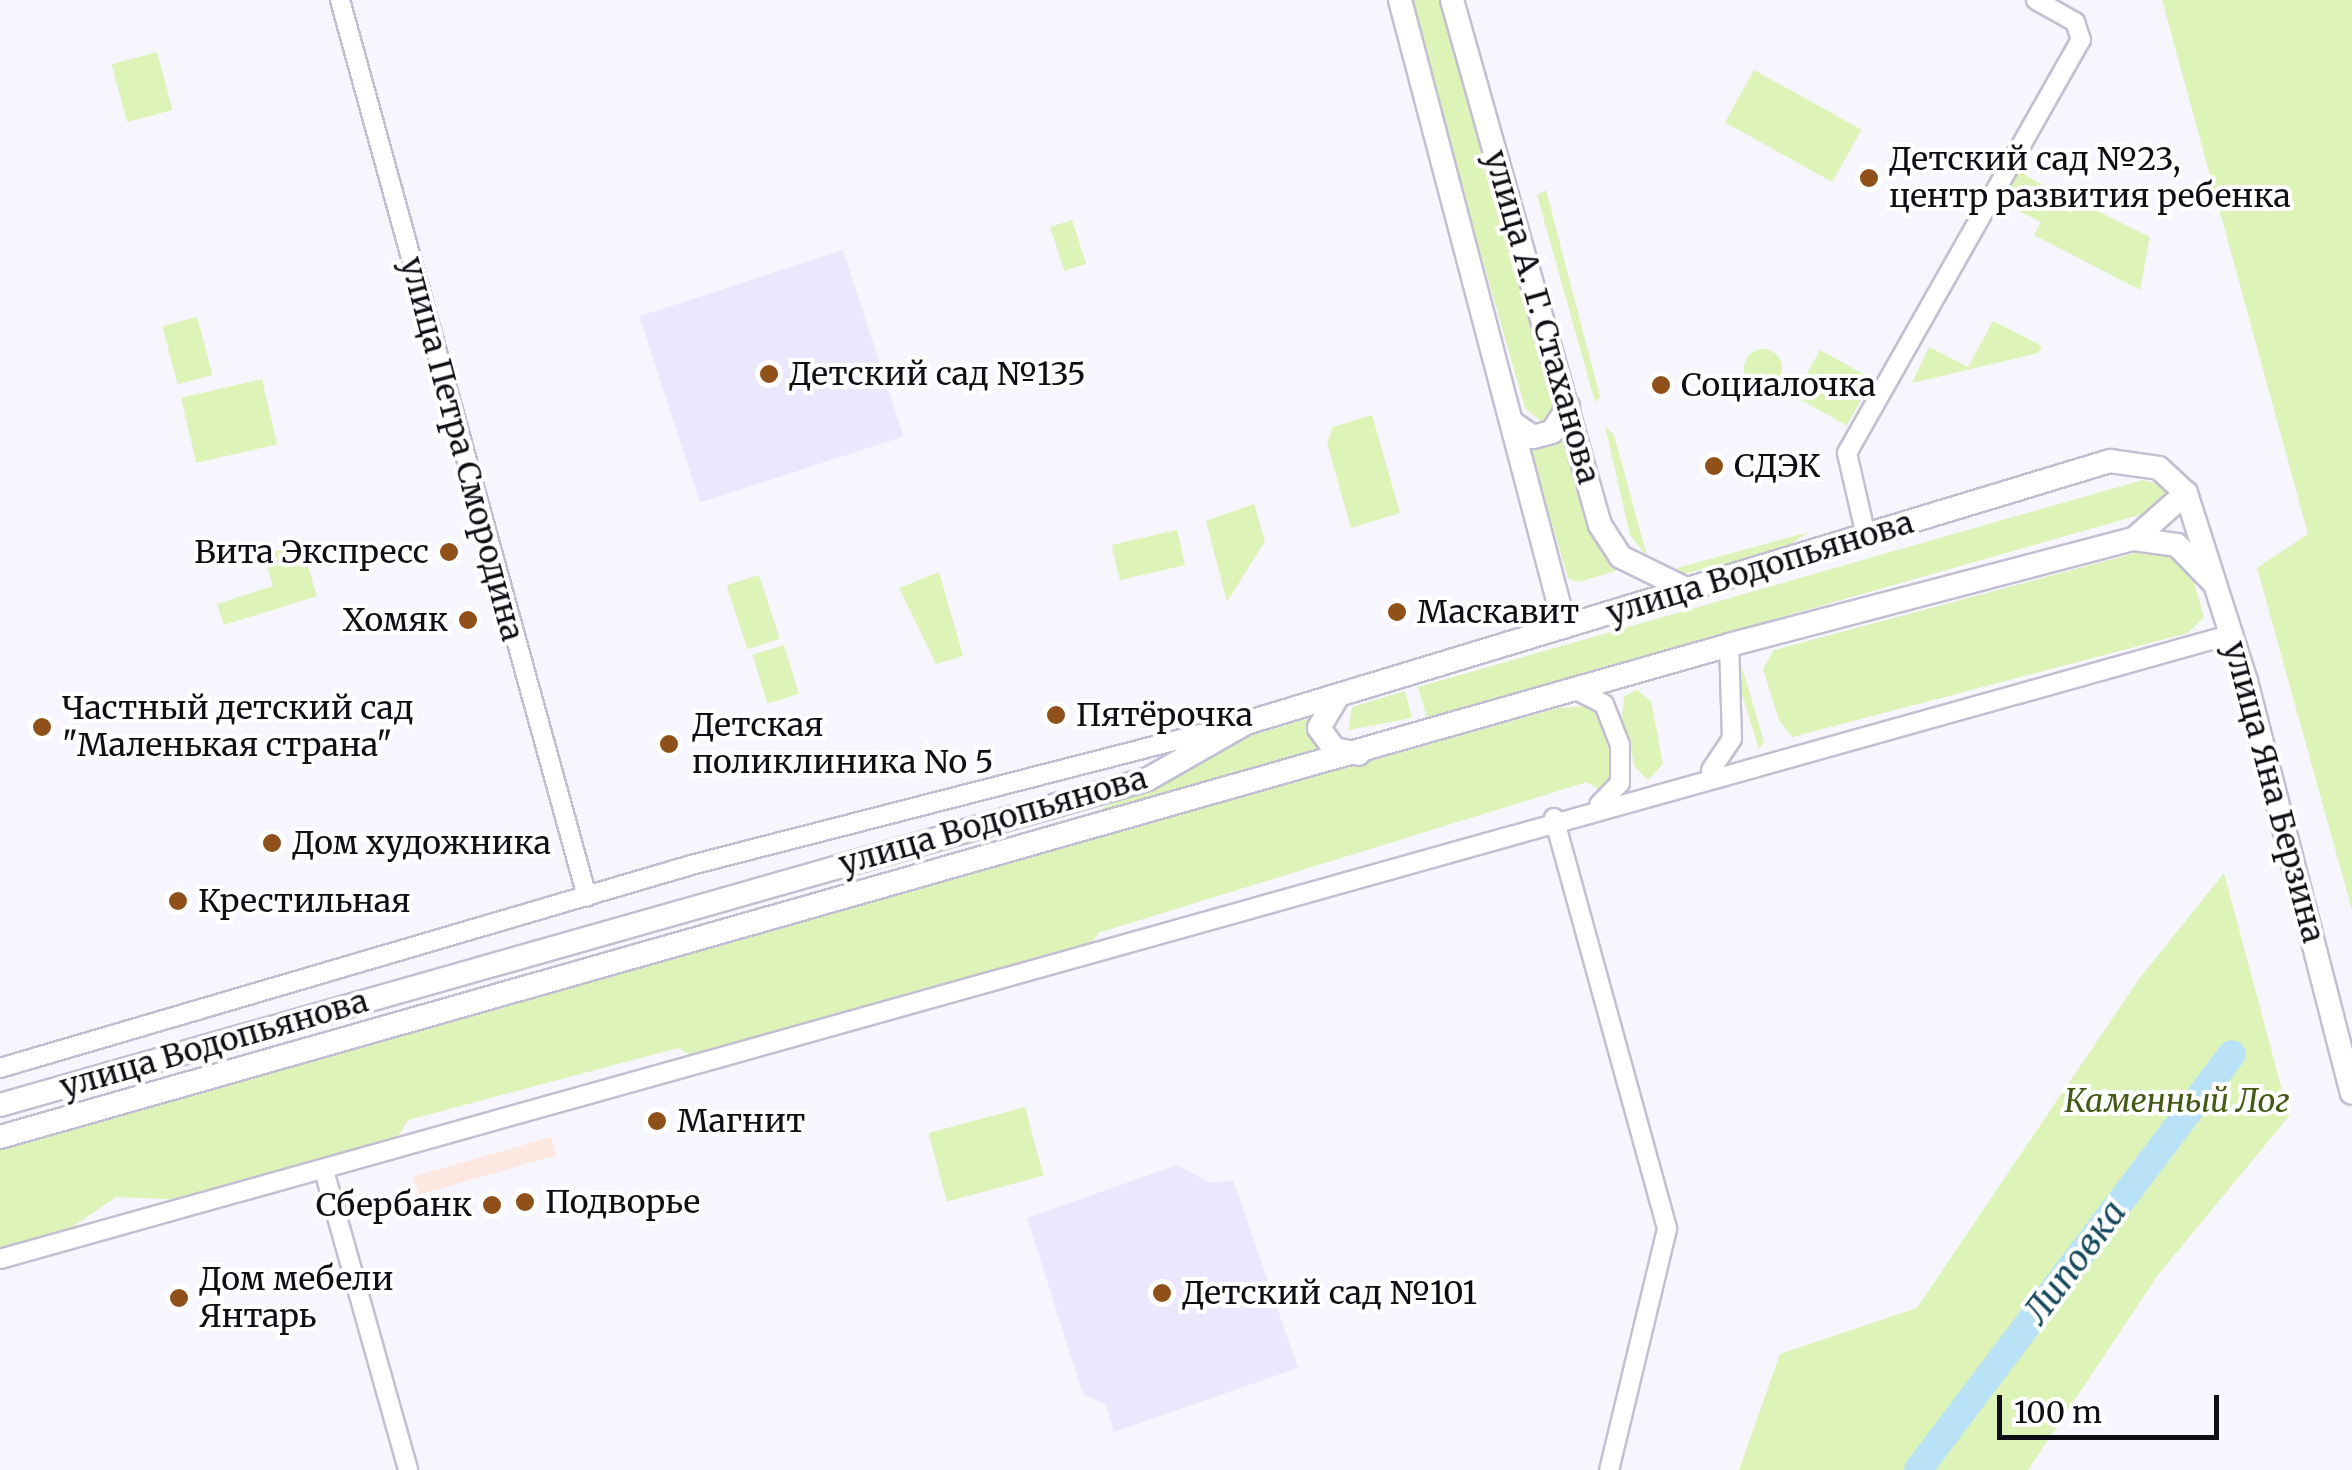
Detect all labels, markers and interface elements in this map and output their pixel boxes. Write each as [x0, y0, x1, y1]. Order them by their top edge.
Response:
place label: Детский сад №23, центр развития ребенка [1889, 141, 2291, 216]
street label: улица А. Г. Стаханова [1476, 146, 1608, 488]
marker: Детский сад №23, центр развития ребенка [1858, 167, 1880, 189]
street label: улица Петра Смородина [392, 253, 532, 645]
place label: Детский сад №135 [789, 355, 1086, 393]
marker: Детский сад №135 [758, 363, 780, 385]
place label: Социалочка [1681, 366, 1876, 404]
marker: Социалочка [1650, 374, 1672, 396]
place label: СДЭК [1734, 447, 1820, 485]
marker: СДЭК [1703, 455, 1725, 477]
street label: улица Водопьянова [1602, 503, 1918, 633]
place label: Вита Экспресс [194, 533, 429, 571]
marker: Вита Экспресс [438, 541, 460, 563]
place label: Маскавит [1417, 593, 1579, 631]
place label: Хомяк [342, 601, 448, 639]
marker: Маскавит [1386, 601, 1408, 623]
marker: Хомяк [457, 609, 479, 631]
street label: улица Яна Берзина [2215, 637, 2333, 947]
place label: Частный детский сад "Маленькая страна" [62, 690, 414, 765]
place label: Пятёрочка [1076, 696, 1253, 734]
marker: Пятёрочка [1045, 704, 1067, 726]
place label: Детская поликлиника No 5 [692, 707, 993, 782]
marker: Частный детский сад "Маленькая страна" [31, 716, 53, 738]
marker: Детская поликлиника No 5 [656, 731, 682, 757]
street label: улица Водопьянова [835, 759, 1151, 883]
place label: Дом художника [292, 824, 551, 862]
marker: Дом художника [261, 832, 283, 854]
place label: Крестильная [198, 882, 411, 920]
marker: Крестильная [167, 890, 189, 912]
street label: улица Водопьянова [56, 982, 372, 1106]
park label: Каменный Лог [2064, 1082, 2290, 1120]
place label: Магнит [677, 1102, 806, 1140]
marker: Магнит [646, 1110, 668, 1132]
place label: Подворье [545, 1183, 700, 1221]
place label: Сбербанк [316, 1186, 472, 1224]
marker: Подворье [514, 1191, 536, 1213]
water label: Липовка [2015, 1192, 2135, 1332]
marker: Сбербанк [481, 1194, 503, 1216]
place label: Дом мебели Янтарь [199, 1261, 394, 1336]
place label: Детский сад №101 [1182, 1274, 1477, 1312]
marker: Детский сад №101 [1151, 1282, 1173, 1304]
marker: Дом мебели Янтарь [168, 1287, 190, 1309]
scale bar [2002, 1375, 2224, 1437]
text: 100 m [2014, 1393, 2102, 1431]

